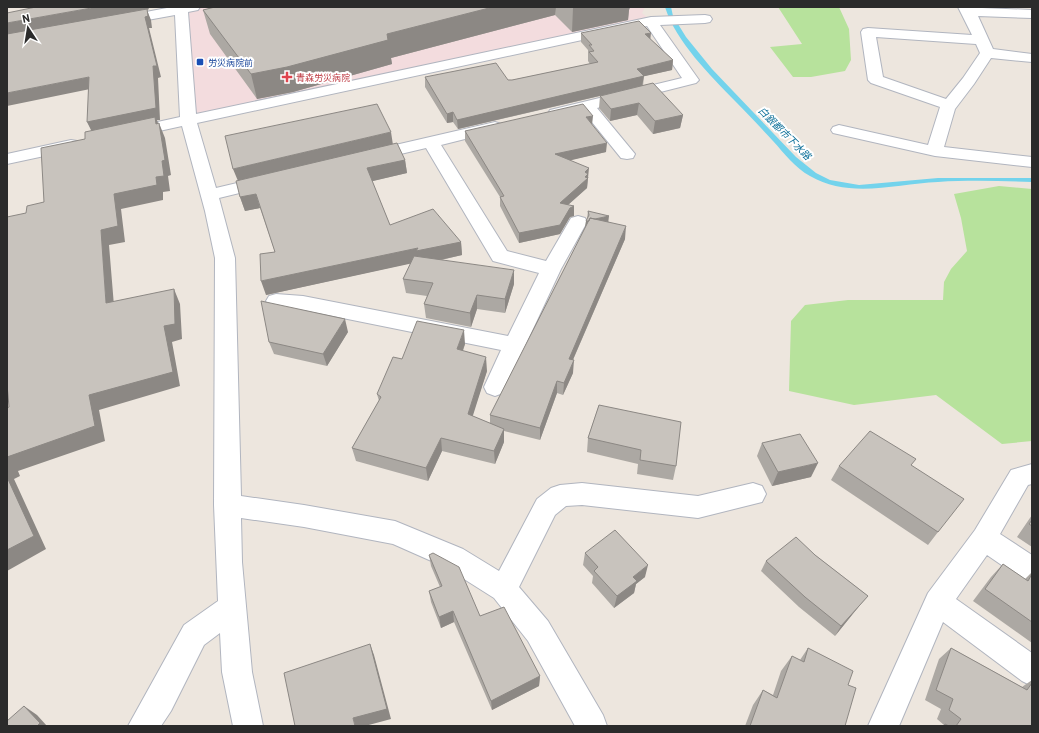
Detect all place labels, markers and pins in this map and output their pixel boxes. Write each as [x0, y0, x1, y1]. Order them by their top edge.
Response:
marker: 労災病院前 [195, 57, 205, 67]
place label: 労災病院前 [208, 57, 253, 68]
marker: 青森労災病院 [281, 71, 293, 83]
place label: 青森労災病院 [296, 72, 350, 83]

